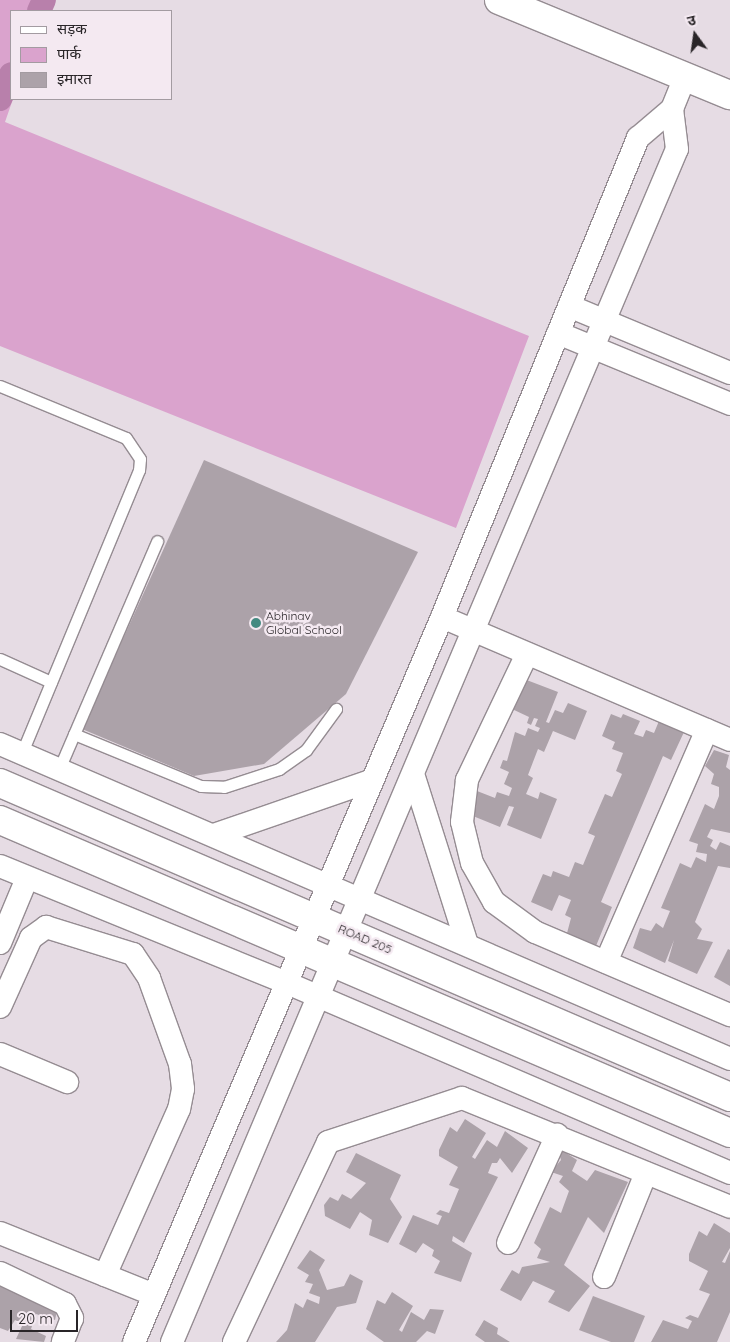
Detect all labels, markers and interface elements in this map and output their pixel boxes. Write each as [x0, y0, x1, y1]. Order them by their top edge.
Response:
legend [10, 10, 172, 100]
north arrow [670, 10, 720, 60]
text: उ [685, 11, 698, 30]
text: सड़क [57, 19, 87, 38]
text: पार्क [57, 44, 81, 63]
text: इमारत [57, 69, 92, 88]
place label: Abhinav Global School [266, 609, 342, 637]
marker: Abhinav Global School [250, 617, 262, 629]
street label: ROAD 205 [336, 921, 394, 957]
scale bar [12, 1300, 80, 1332]
text: 20 m [18, 1309, 53, 1328]

